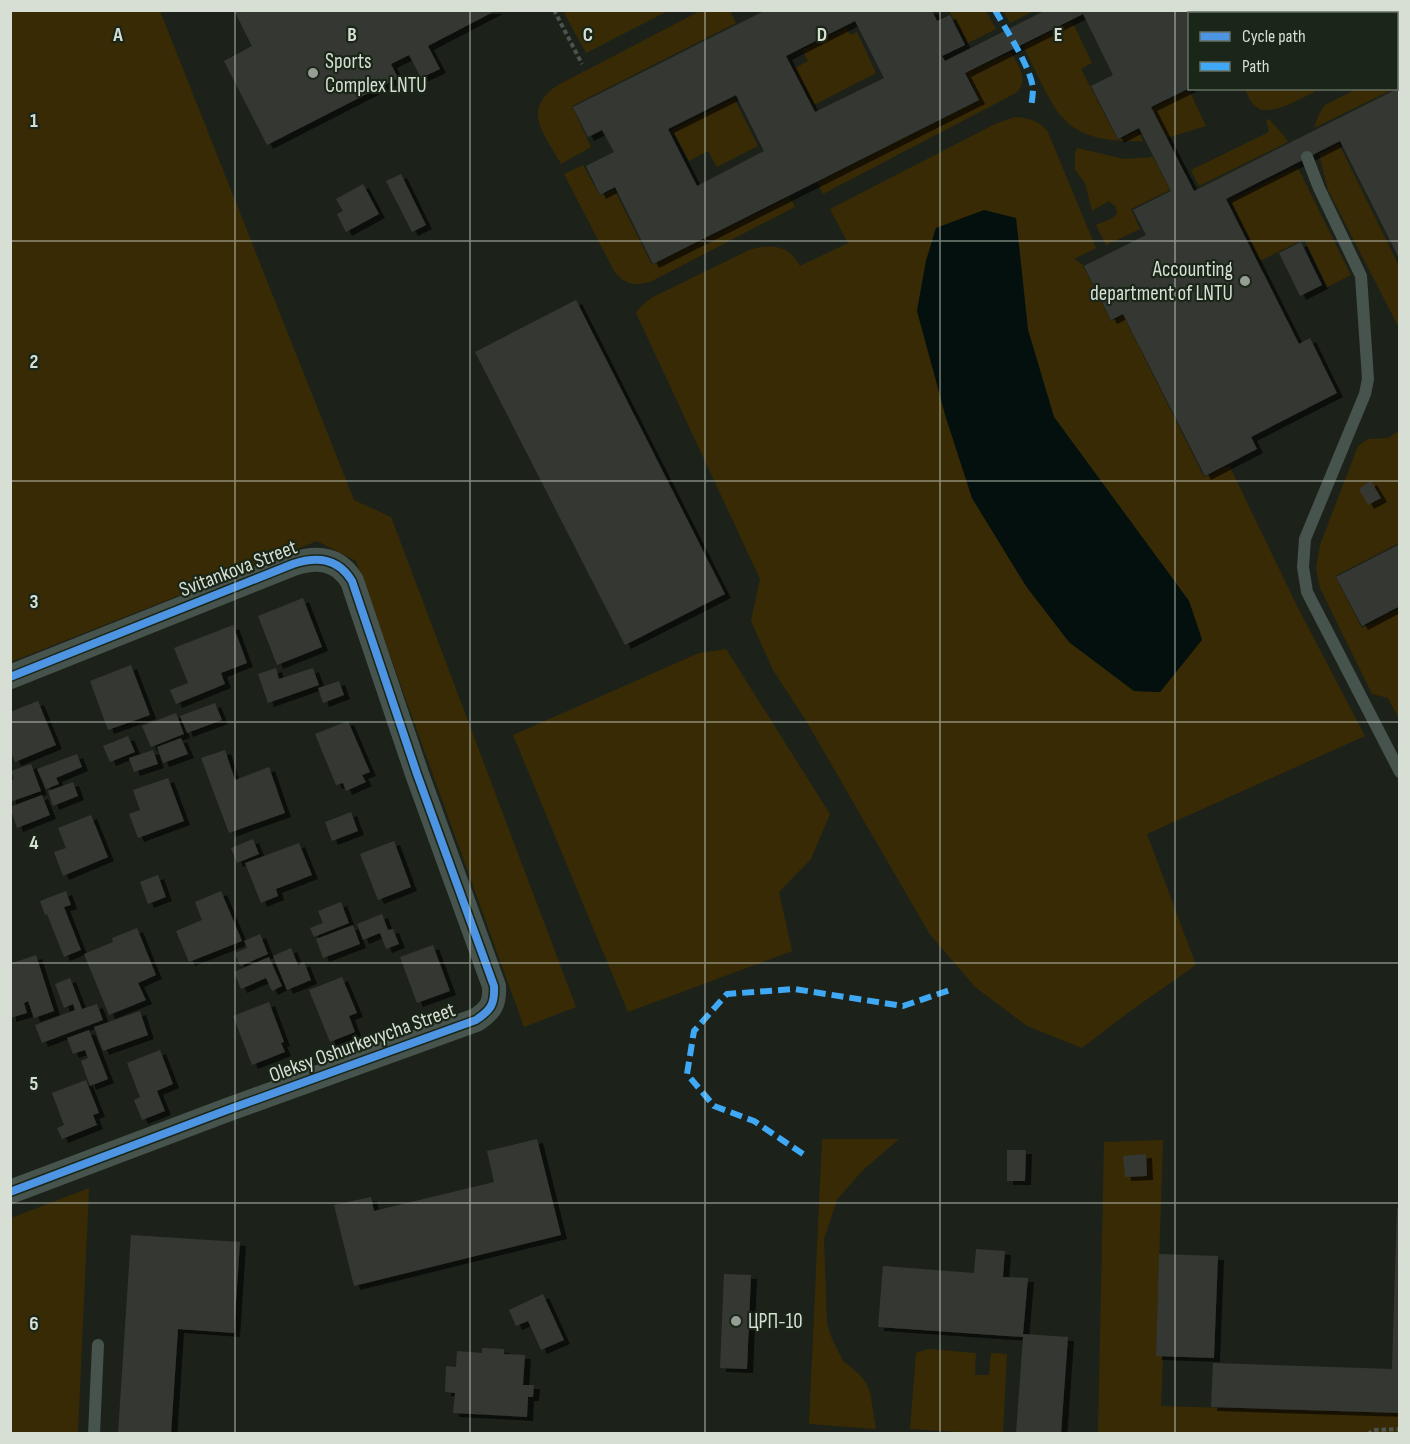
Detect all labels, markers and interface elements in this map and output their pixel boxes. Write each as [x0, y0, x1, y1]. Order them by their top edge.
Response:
legend [1188, 12, 1398, 90]
text: A [112, 23, 123, 47]
text: B [347, 23, 357, 47]
text: C [583, 23, 593, 47]
text: D [817, 23, 827, 47]
text: E [1054, 23, 1062, 47]
text: Cycle path [1242, 26, 1306, 47]
place label: Sports Complex LNTU [325, 49, 427, 98]
text: Path [1242, 56, 1270, 77]
marker: Sports Complex LNTU [306, 66, 320, 80]
text: 1 [30, 109, 38, 133]
place label: Accounting department of LNTU [1090, 257, 1233, 306]
marker: Accounting department of LNTU [1238, 274, 1252, 288]
text: 2 [30, 350, 38, 374]
street label: Svitankova Street [176, 535, 301, 602]
text: 3 [30, 590, 39, 614]
text: 4 [29, 831, 39, 855]
street label: Oleksy Oshurkevycha Street [266, 997, 459, 1088]
text: 5 [30, 1072, 39, 1096]
place label: ЦРП-10 [748, 1309, 803, 1334]
text: 6 [29, 1312, 39, 1336]
marker: ЦРП-10 [729, 1314, 743, 1328]

